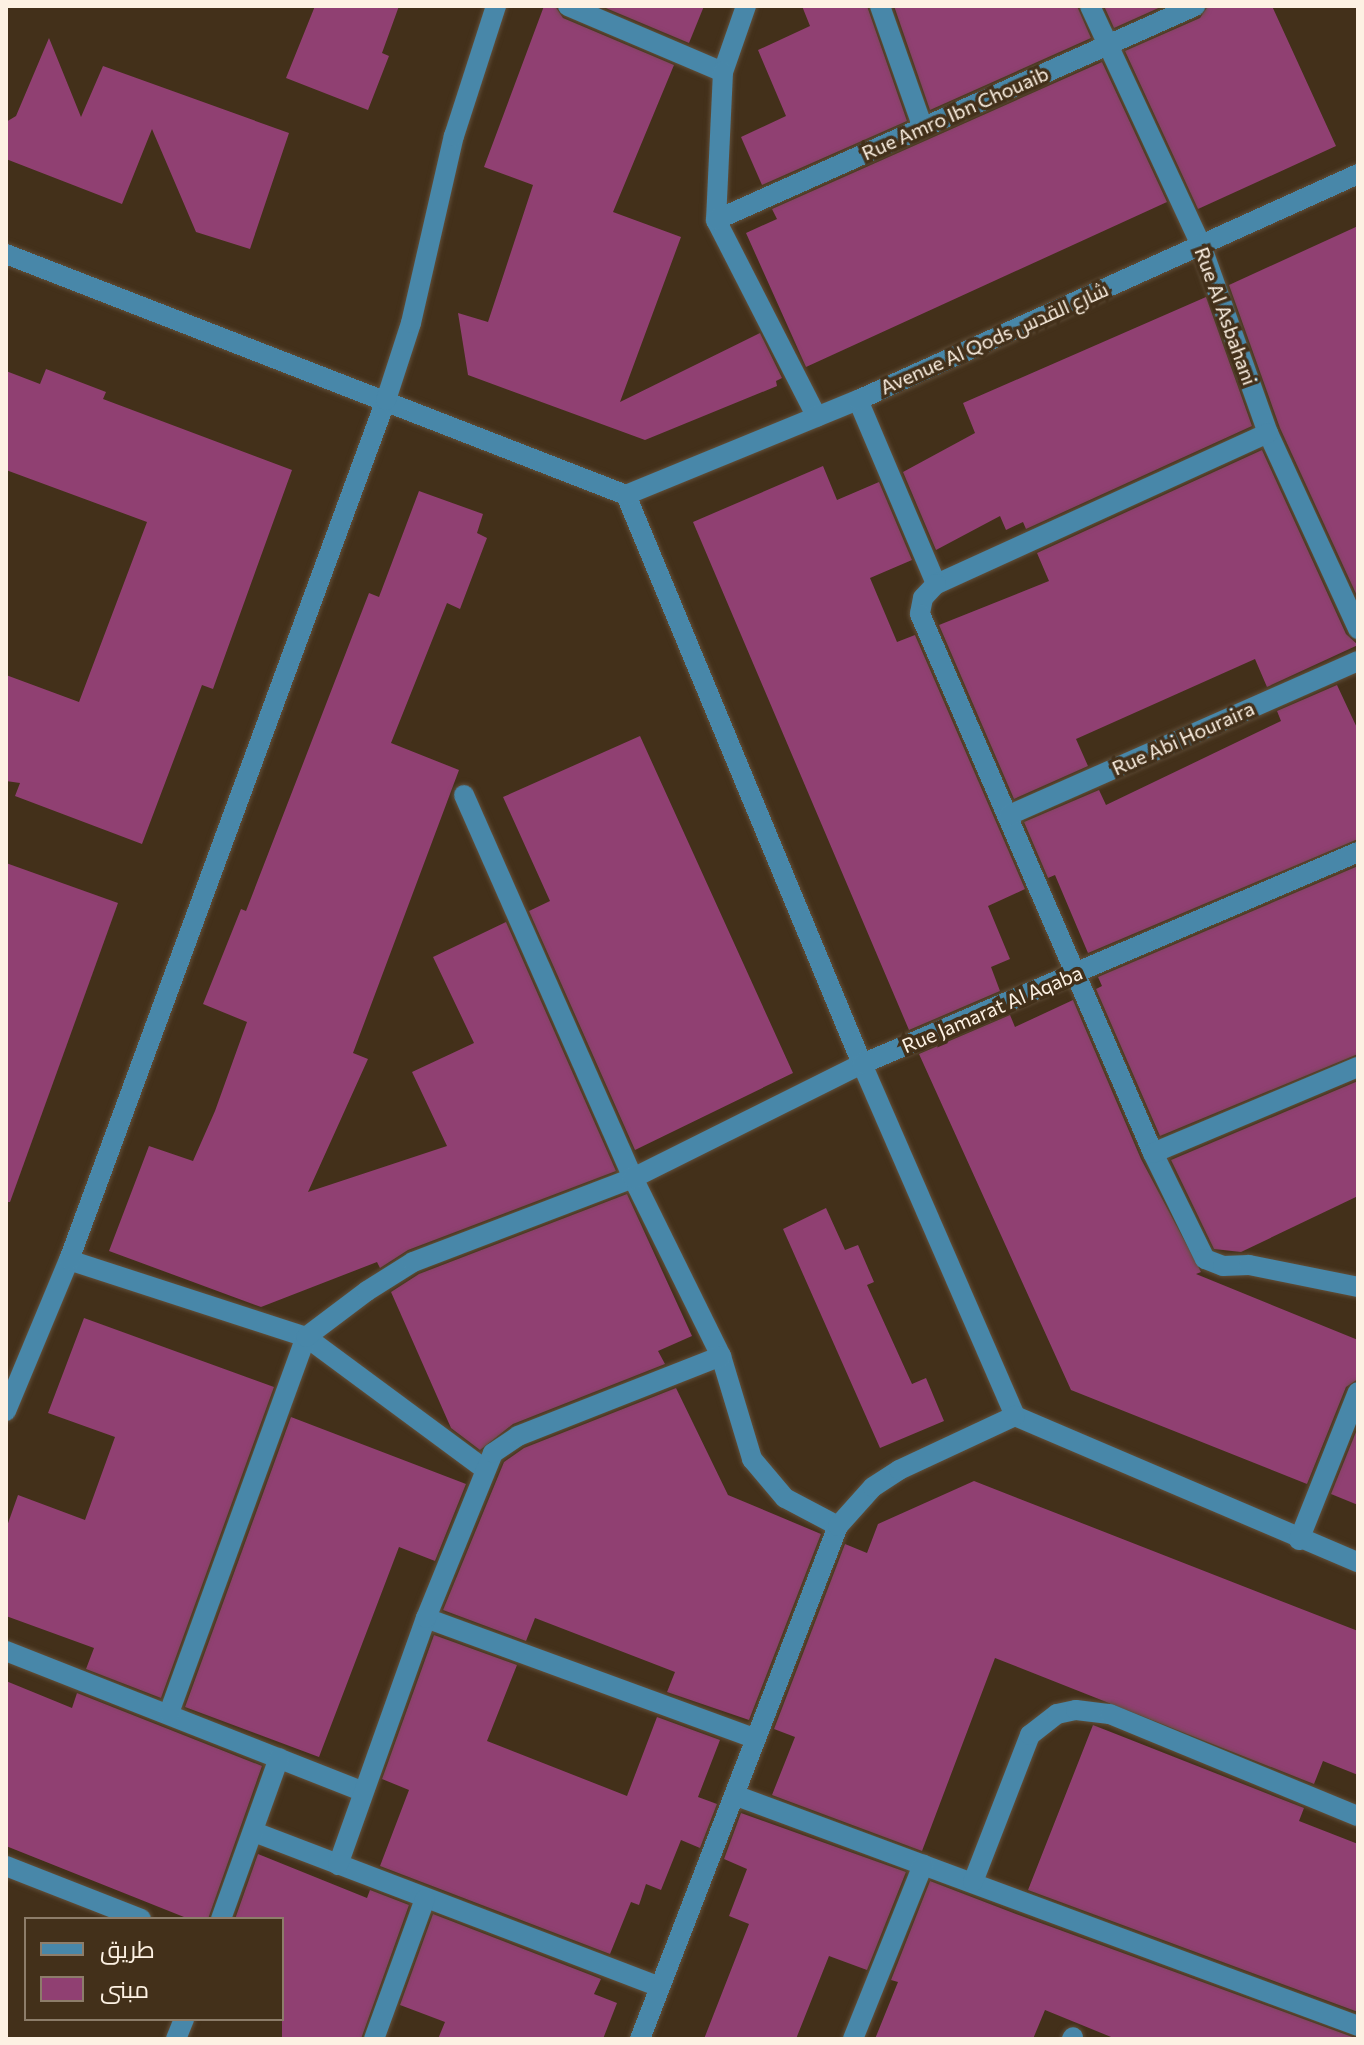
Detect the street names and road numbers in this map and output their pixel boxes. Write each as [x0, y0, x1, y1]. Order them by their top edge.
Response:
street label: Rue Amro Ibn Chouaib [858, 61, 1052, 165]
street label: Rue Al Asbahani [1190, 244, 1262, 388]
street label: Avenue Al Qods شارع القدس [876, 277, 1112, 399]
street label: Rue Abi Houraira [1108, 696, 1258, 780]
street label: Rue Jamarat Al Aqaba [898, 960, 1086, 1058]

